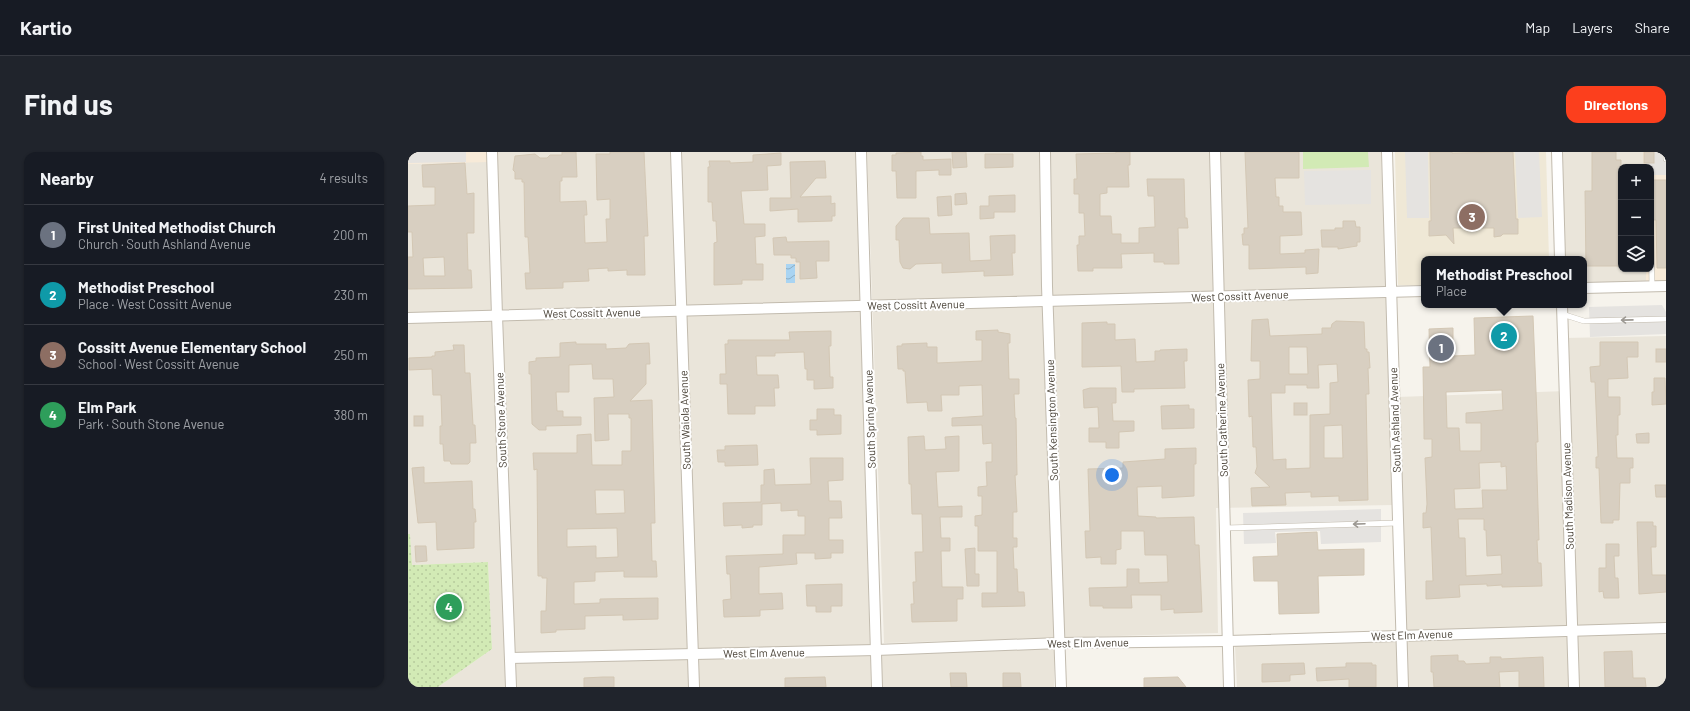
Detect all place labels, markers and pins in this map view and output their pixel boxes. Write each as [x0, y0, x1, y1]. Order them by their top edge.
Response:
pin: 3 [1459, 202, 1485, 232]
pin: 2 [1491, 321, 1517, 351]
pin: 1 [1428, 333, 1454, 363]
pin: 4 [436, 592, 462, 622]

